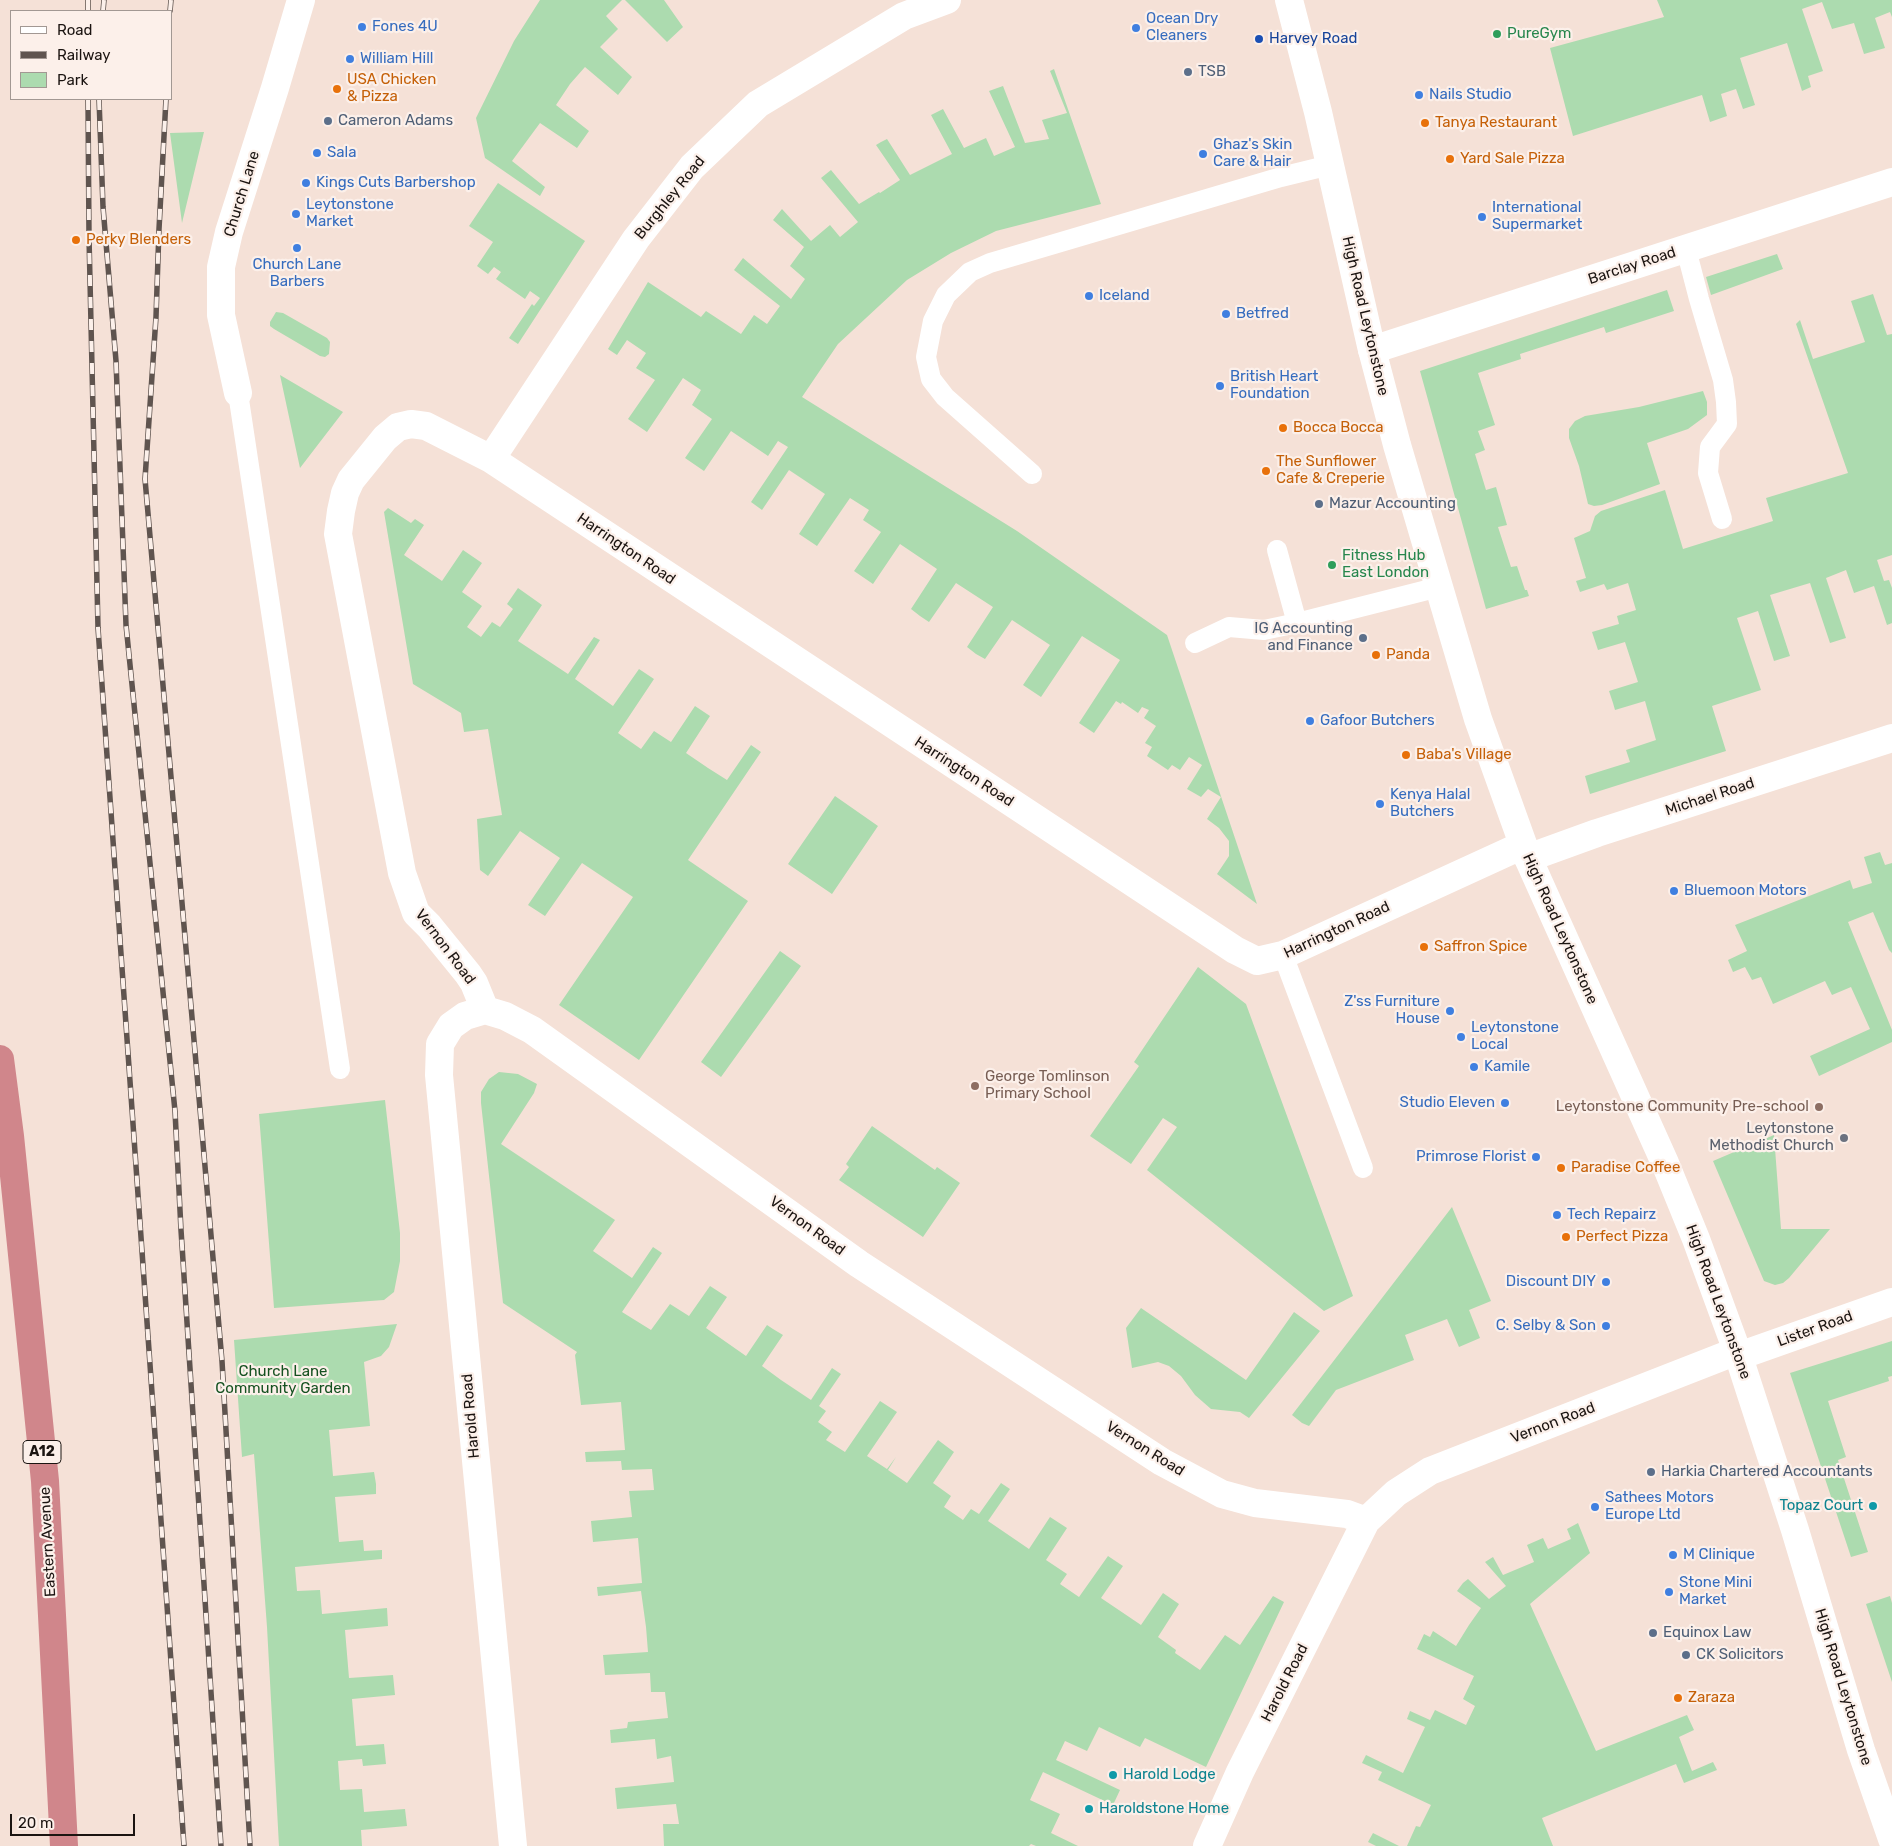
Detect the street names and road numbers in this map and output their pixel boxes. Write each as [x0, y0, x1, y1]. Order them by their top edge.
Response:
street label: Church Lane [220, 149, 264, 239]
street label: Burghley Road [631, 153, 709, 243]
street label: High Road Leytonstone [1338, 234, 1392, 398]
street label: Barclay Road [1586, 243, 1678, 289]
street label: Harrington Road [573, 509, 679, 589]
street label: Harrington Road [911, 733, 1017, 811]
street label: Michael Road [1663, 774, 1757, 820]
street label: High Road Leytonstone [1519, 851, 1601, 1007]
street label: Harrington Road [1281, 898, 1393, 962]
street label: Vernon Road [411, 906, 479, 988]
street label: Vernon Road [766, 1193, 848, 1259]
street label: High Road Leytonstone [1682, 1222, 1754, 1382]
street label: Lister Road [1775, 1307, 1855, 1351]
street label: Harold Road [458, 1373, 484, 1459]
street label: Vernon Road [1508, 1399, 1598, 1447]
street label: Vernon Road [1102, 1418, 1188, 1480]
road number: A12 [23, 1440, 61, 1464]
street label: Eastern Avenue [36, 1486, 60, 1598]
street label: High Road Leytonstone [1811, 1606, 1875, 1768]
street label: Harold Road [1258, 1641, 1312, 1725]

